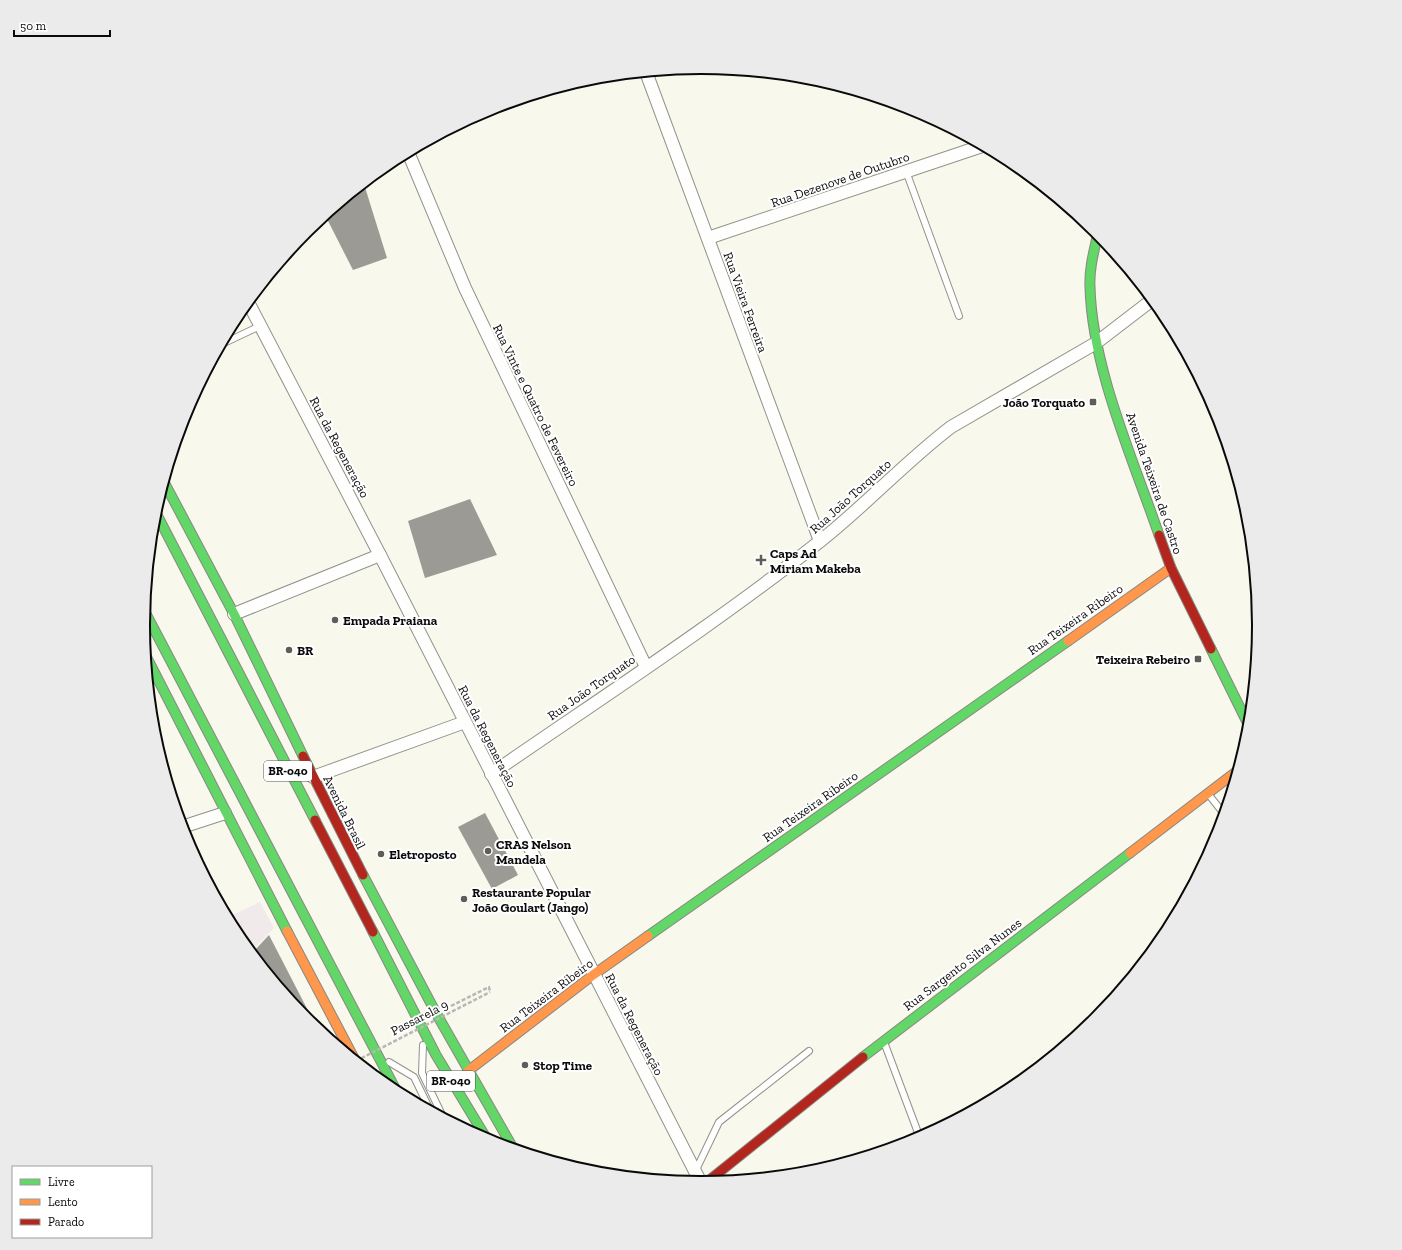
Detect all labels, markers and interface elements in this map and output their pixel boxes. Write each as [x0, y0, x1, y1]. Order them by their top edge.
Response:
scale bar [14, 12, 110, 38]
text: 50 m [20, 19, 47, 33]
street label: Rua Dezenove de Outubro [769, 149, 912, 210]
street label: Rua Vieira Ferreira [720, 250, 771, 355]
street label: Rua Vinte e Quatro de Fevereiro [490, 322, 582, 489]
street label: Rua da Regeneração [307, 394, 373, 501]
place label: João Torquato [1003, 395, 1085, 410]
marker: João Torquato [1088, 397, 1098, 407]
street label: Avenida Teixeira de Castro [1123, 410, 1186, 556]
street label: Rua João Torquato [807, 456, 894, 537]
place label: Caps Ad Miriam Makeba [770, 546, 861, 576]
marker: Caps Ad Miriam Makeba [755, 554, 767, 566]
street label: Rua Teixeira Ribeiro [1025, 581, 1126, 658]
place label: Empada Praiana [343, 613, 438, 628]
marker: Empada Praiana [330, 615, 340, 625]
place label: BR [297, 643, 314, 658]
marker: BR [284, 645, 294, 655]
street label: Rua João Torquato [545, 651, 638, 723]
place label: Teixeira Rebeiro [1096, 652, 1190, 667]
marker: Teixeira Rebeiro [1193, 654, 1203, 664]
street label: Rua da Regeneração [455, 683, 520, 790]
road number: BR-040 [264, 761, 312, 781]
street label: Rua Teixeira Ribeiro [760, 768, 861, 845]
street label: Avenida Brasil [320, 773, 369, 852]
place label: CRAS Nelson Mandela [496, 837, 572, 867]
marker: CRAS Nelson Mandela [483, 846, 493, 856]
place label: Eletroposto [389, 847, 457, 862]
marker: Eletroposto [376, 849, 386, 859]
place label: Restaurante Popular João Goulart (Jango) [472, 885, 591, 915]
marker: Restaurante Popular João Goulart (Jango) [459, 894, 469, 904]
street label: Rua Sargento Silva Nunes [900, 915, 1025, 1014]
street label: Rua Teixeira Ribeiro [497, 955, 596, 1035]
street label: Rua da Regeneração [602, 971, 667, 1078]
street label: Passarela 9 [388, 997, 451, 1038]
place label: Stop Time [533, 1058, 593, 1073]
marker: Stop Time [520, 1060, 530, 1070]
road number: BR-040 [427, 1071, 475, 1091]
legend [12, 1166, 152, 1238]
text: Livre [48, 1175, 75, 1189]
text: Lento [48, 1195, 78, 1209]
text: Parado [48, 1215, 84, 1229]

